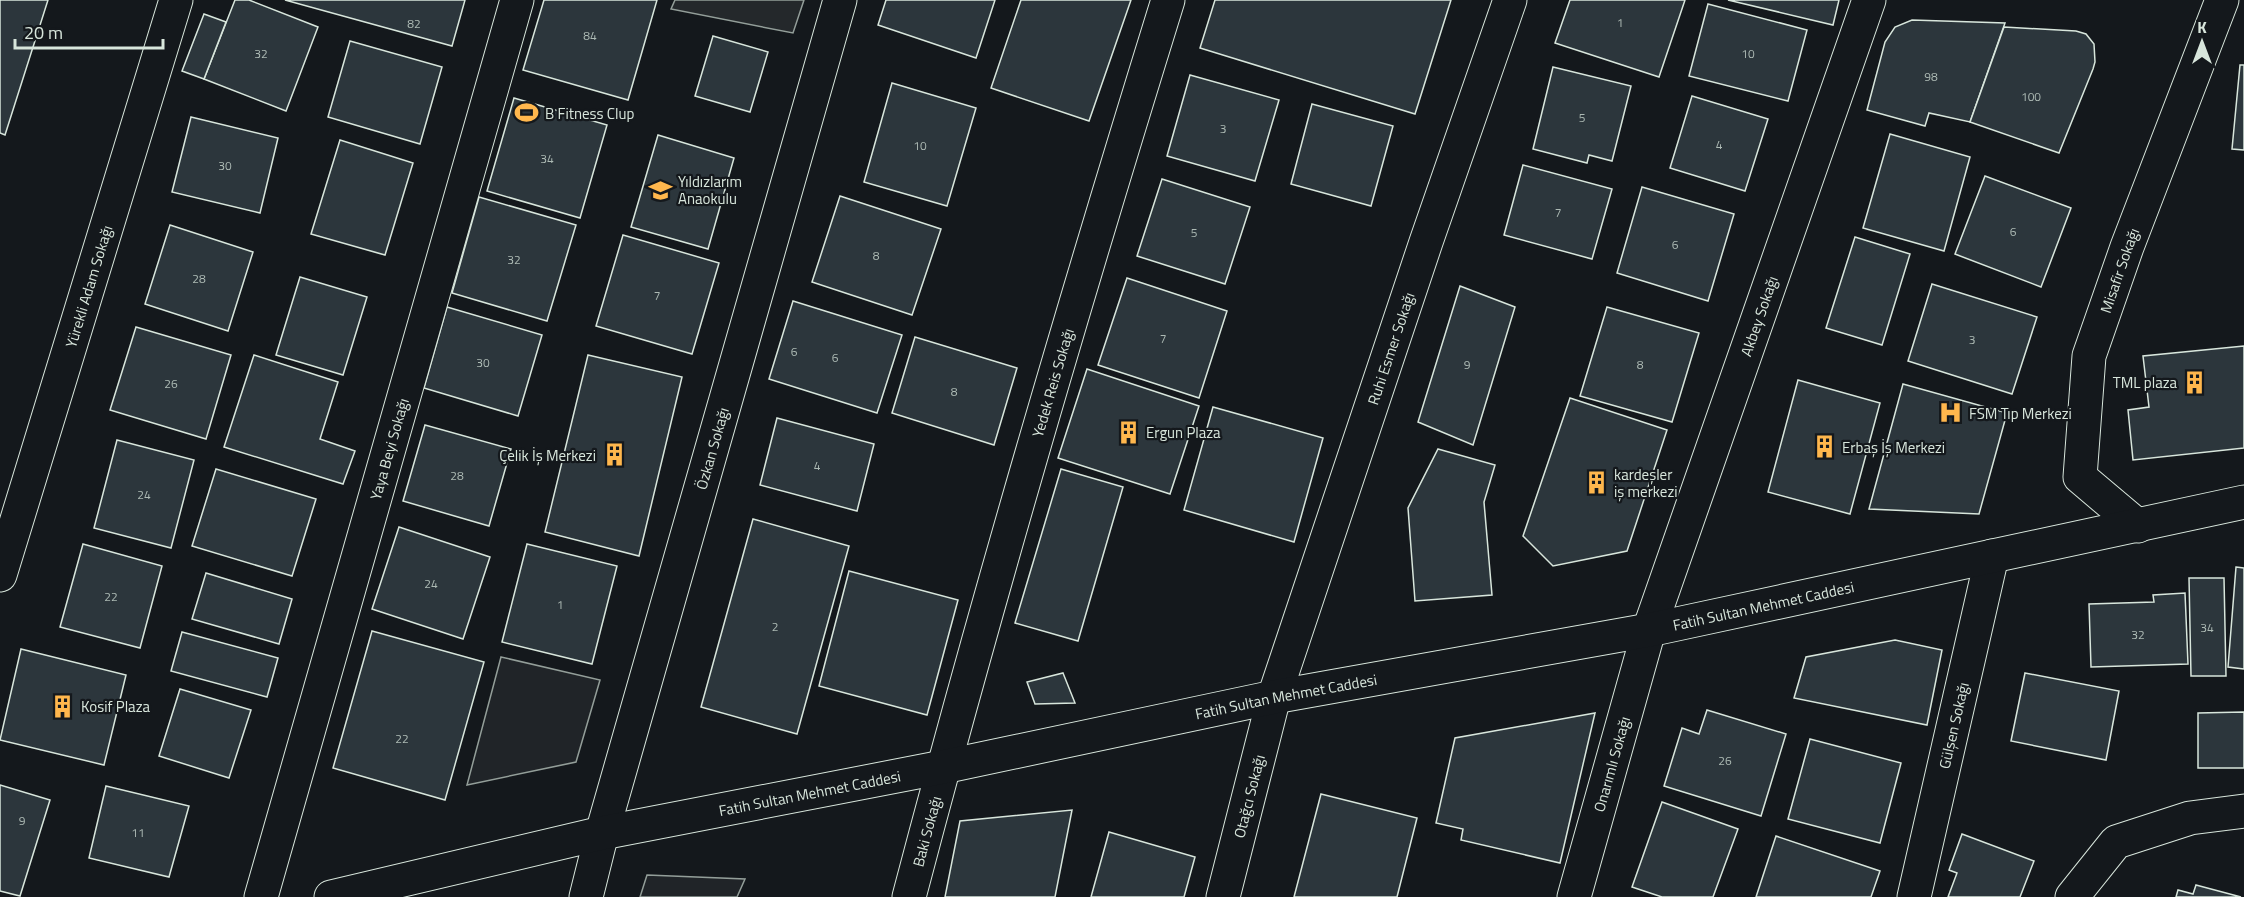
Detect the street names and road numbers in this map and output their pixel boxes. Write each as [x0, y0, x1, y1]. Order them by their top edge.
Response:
street label: Yürekli Adam Sokağı [59, 222, 118, 350]
street label: Misafir Sokağı [2093, 224, 2145, 316]
street label: Akbey Sokağı [1734, 273, 1783, 359]
street label: Ruhi Esmer Sokağı [1361, 289, 1420, 408]
street label: Yedek Reis Sokağı [1026, 325, 1079, 440]
street label: Yaya Beyi Sokağı [363, 395, 414, 502]
street label: Özkan Sokağı [689, 405, 735, 492]
street label: Fatih Sultan Mehmet Caddesi [1671, 575, 1856, 636]
street label: Fatih Sultan Mehmet Caddesi [1193, 667, 1379, 725]
street label: Gülşen Sokağı [1932, 680, 1974, 771]
street label: Onarımlı Sokağı [1587, 714, 1636, 815]
street label: Otağcı Sokağı [1227, 752, 1270, 840]
street label: Fatih Sultan Mehmet Caddesi [717, 764, 903, 822]
street label: Baki Sokağı [906, 793, 947, 869]

